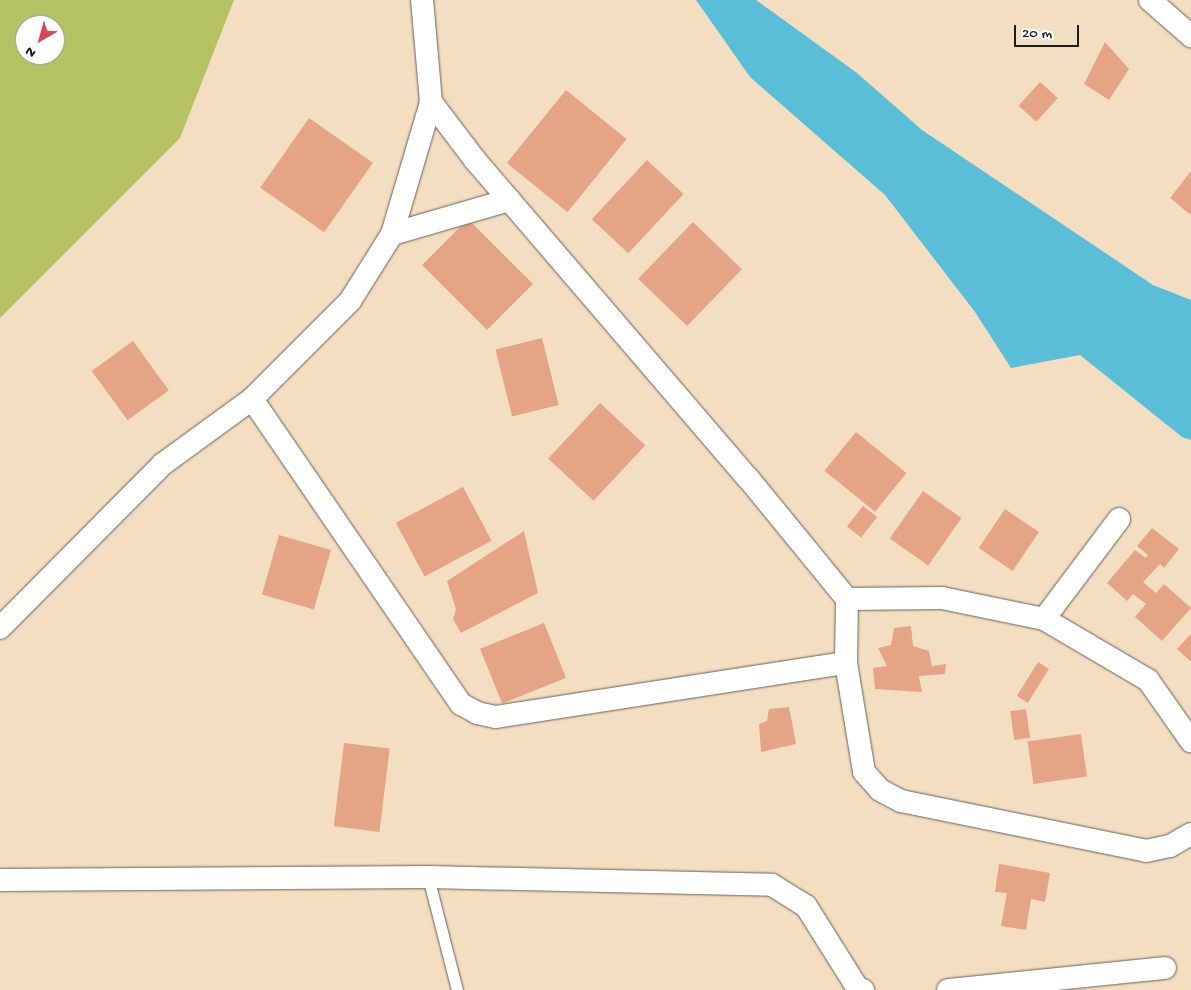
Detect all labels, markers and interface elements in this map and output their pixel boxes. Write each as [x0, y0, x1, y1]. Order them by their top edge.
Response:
north arrow [15, 15, 65, 65]
scale bar [1016, 15, 1081, 47]
text: 20 m [1022, 25, 1052, 43]
text: N [22, 42, 40, 61]

